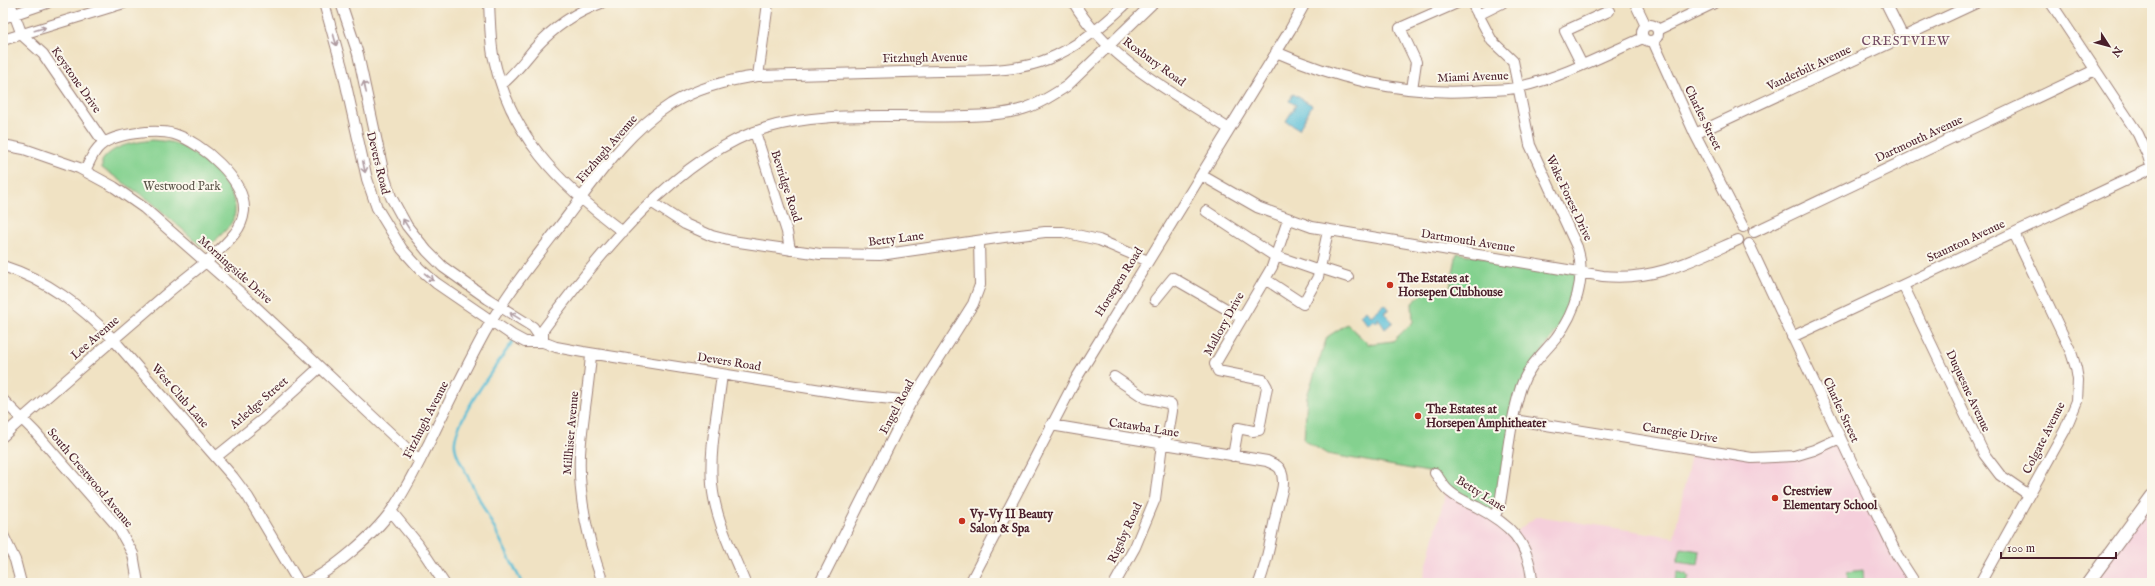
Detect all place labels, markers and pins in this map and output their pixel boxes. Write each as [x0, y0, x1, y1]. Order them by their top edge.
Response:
place label: The Estates at Horsepen Clubhouse [1397, 271, 1503, 301]
marker: The Estates at Horsepen Clubhouse [1385, 280, 1395, 290]
place label: The Estates at Horsepen Amphitheater [1425, 402, 1547, 432]
marker: The Estates at Horsepen Amphitheater [1413, 411, 1423, 421]
place label: Crestview Elementary School [1783, 484, 1878, 514]
marker: Crestview Elementary School [1770, 493, 1780, 503]
place label: Vy-Vy II Beauty Salon & Spa [969, 507, 1054, 537]
marker: Vy-Vy II Beauty Salon & Spa [957, 516, 967, 526]

